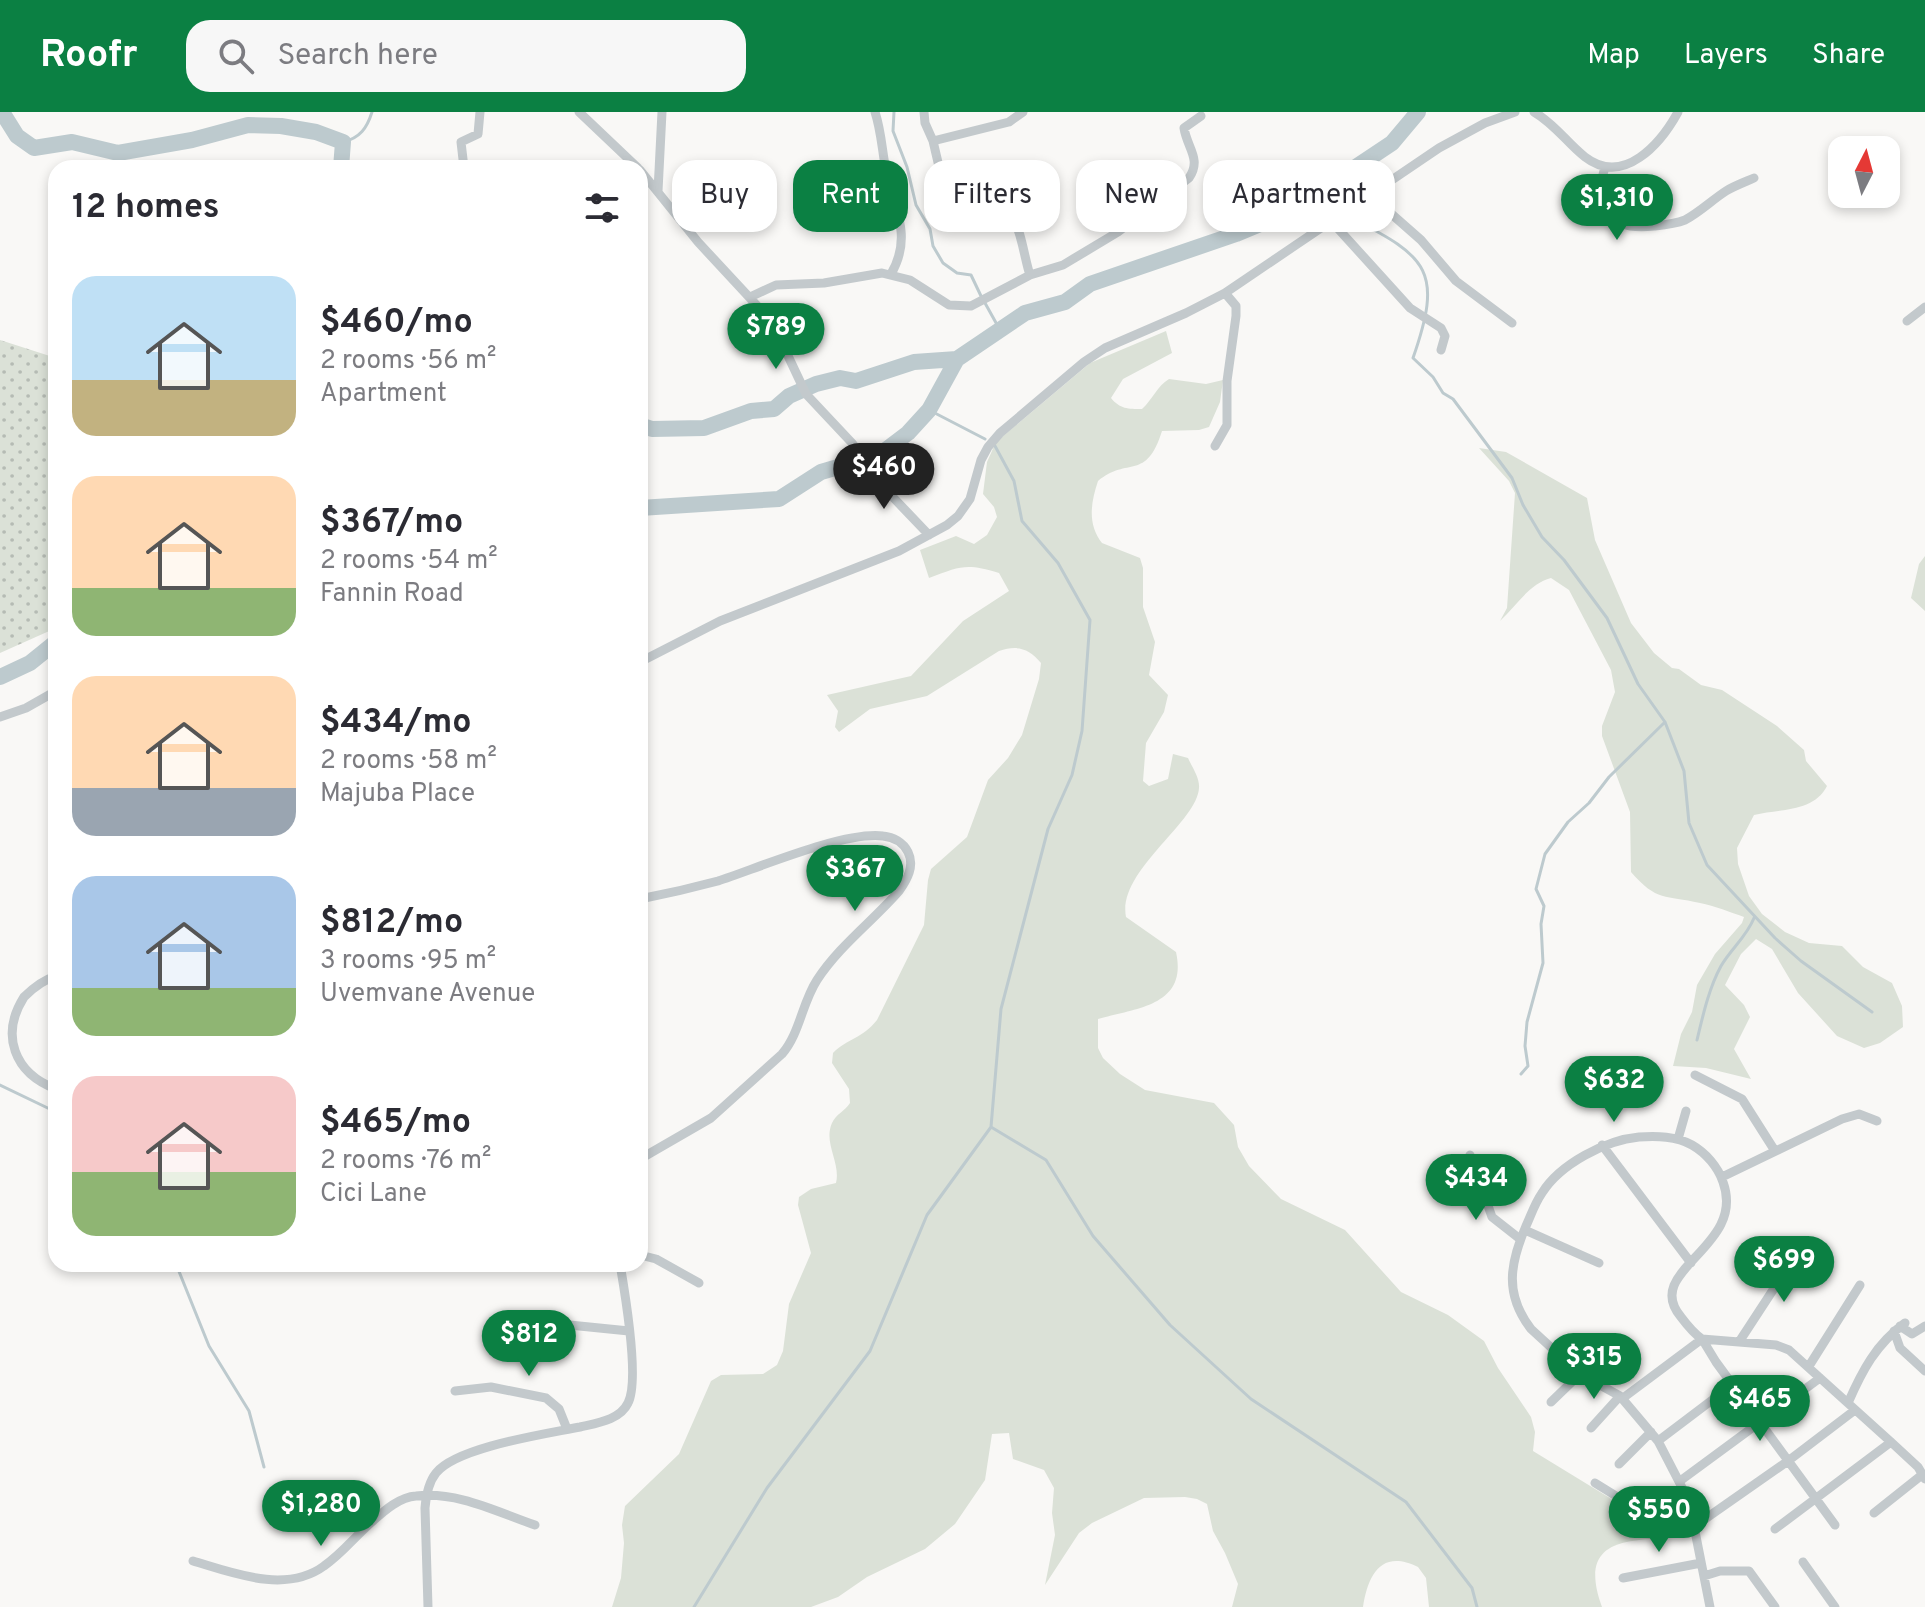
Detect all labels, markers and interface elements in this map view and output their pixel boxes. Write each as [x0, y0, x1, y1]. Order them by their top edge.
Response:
search box [186, 20, 746, 92]
text: Roofr [40, 32, 138, 81]
icon: search [214, 34, 258, 78]
text: Search here [278, 38, 438, 75]
text: Map [1587, 38, 1640, 74]
text: Layers [1684, 38, 1768, 74]
text: Share [1812, 38, 1885, 74]
north arrow [1828, 136, 1900, 208]
map controls [1828, 136, 1900, 208]
chip: Buy [672, 160, 777, 232]
chip: Rent [793, 160, 908, 232]
chip: Filters [924, 160, 1060, 232]
chip: New [1076, 160, 1187, 232]
chip: Apartment [1203, 160, 1395, 232]
pin: $1,310 [1552, 174, 1682, 242]
text: $1,310 [1579, 183, 1655, 216]
icon: filters [580, 186, 624, 230]
text: 12 homes [72, 187, 219, 230]
text: $460/mo [320, 302, 473, 345]
pin: $789 [729, 303, 823, 371]
icon: home [136, 308, 232, 404]
text: $789 [745, 312, 807, 345]
text: 2 rooms · 56 m² [320, 345, 496, 378]
text: Apartment [320, 378, 447, 411]
pin: $460 [837, 443, 931, 511]
text: $460 [851, 452, 917, 485]
text: $367/mo [320, 502, 463, 545]
icon: home [136, 508, 232, 604]
text: 2 rooms · 54 m² [320, 545, 498, 578]
text: Fannin Road [320, 578, 464, 611]
text: $434/mo [320, 702, 472, 745]
icon: home [136, 708, 232, 804]
text: 2 rooms · 58 m² [320, 745, 497, 778]
text: Majuba Place [320, 778, 475, 811]
pin: $367 [808, 845, 902, 913]
text: $367 [824, 854, 886, 887]
text: $812/mo [320, 902, 463, 945]
icon: home [136, 908, 232, 1004]
text: 3 rooms · 95 m² [320, 945, 496, 978]
text: Uvemvane Avenue [320, 978, 535, 1011]
pin: $632 [1567, 1056, 1661, 1124]
text: $632 [1583, 1065, 1645, 1098]
text: $465/mo [320, 1102, 471, 1145]
icon: home [136, 1108, 232, 1204]
text: 2 rooms · 76 m² [320, 1145, 492, 1178]
pin: $434 [1429, 1154, 1523, 1222]
text: $434 [1444, 1163, 1508, 1196]
text: Cici Lane [320, 1178, 427, 1211]
pin: $699 [1737, 1236, 1831, 1304]
text: $699 [1752, 1245, 1816, 1278]
pin: $812 [482, 1310, 576, 1378]
text: $812 [500, 1319, 558, 1352]
pin: $315 [1547, 1333, 1641, 1401]
text: $315 [1565, 1342, 1623, 1375]
pin: $465 [1713, 1375, 1807, 1443]
text: $465 [1728, 1384, 1792, 1417]
pin: $1,280 [256, 1480, 386, 1548]
pin: $550 [1612, 1486, 1706, 1554]
text: $1,280 [280, 1489, 362, 1522]
text: $550 [1627, 1495, 1691, 1528]

